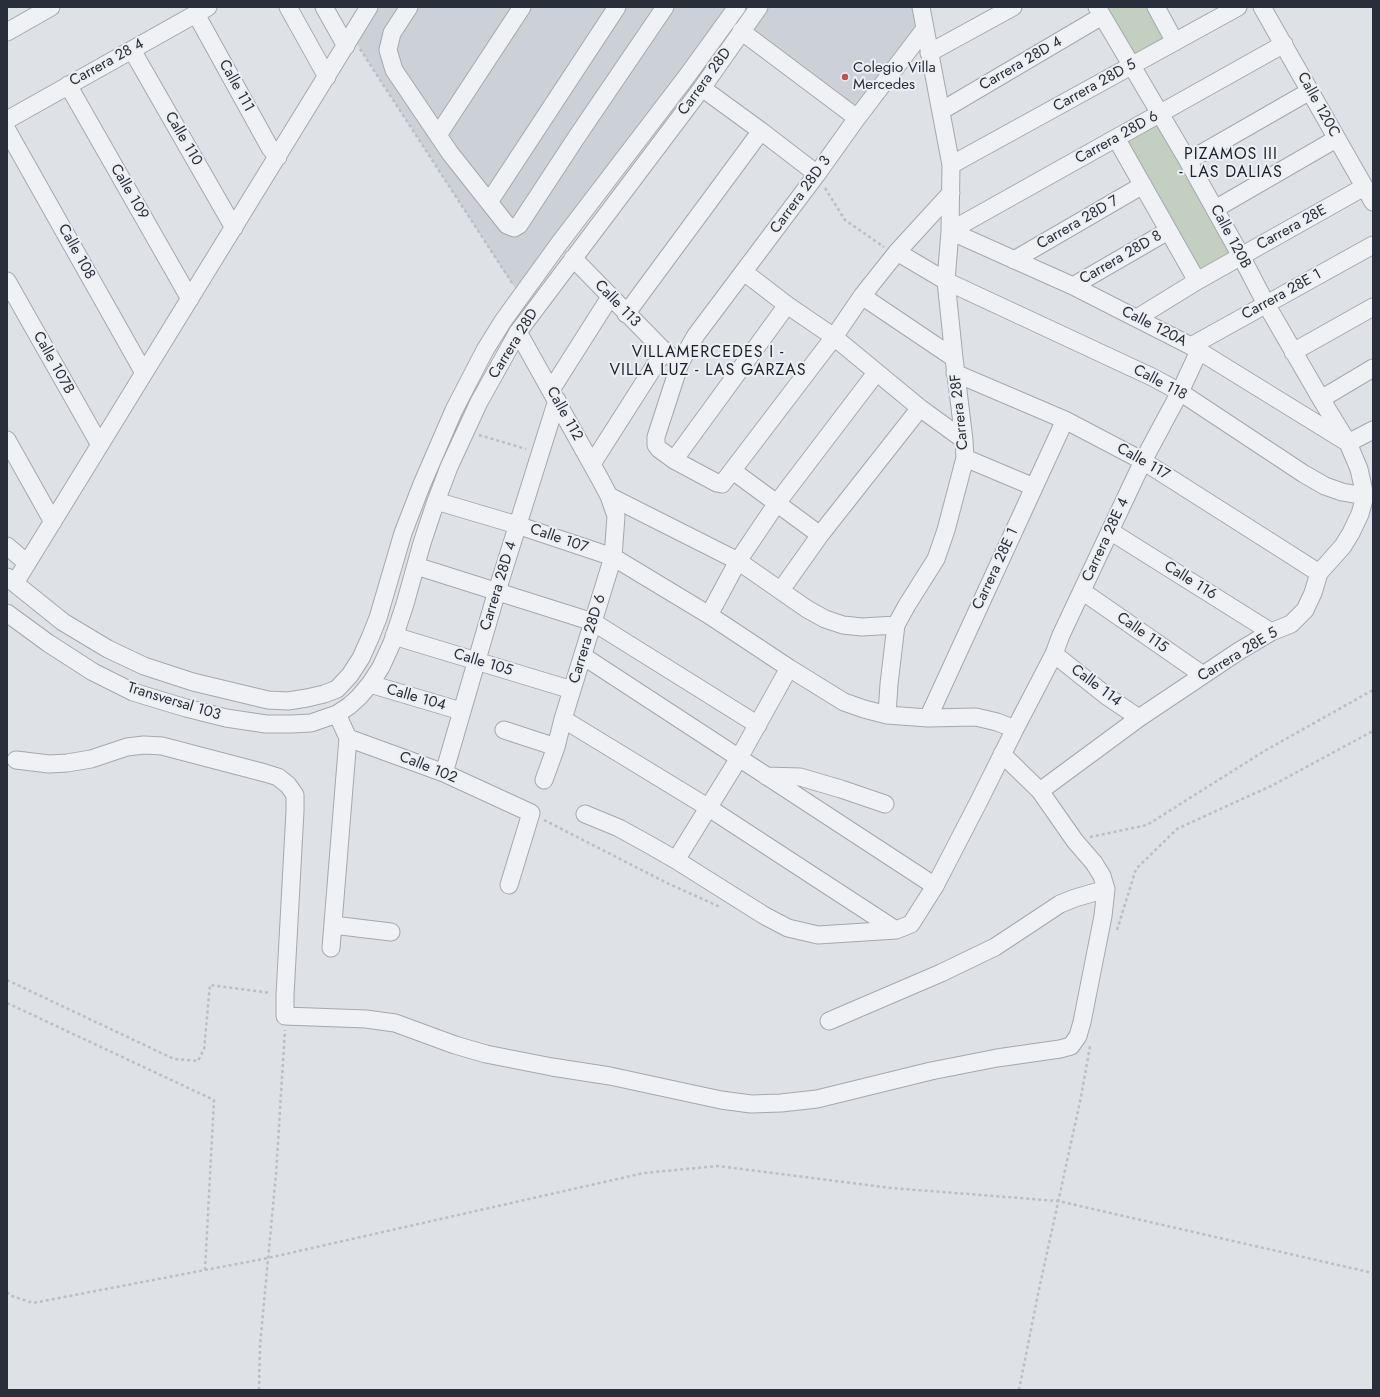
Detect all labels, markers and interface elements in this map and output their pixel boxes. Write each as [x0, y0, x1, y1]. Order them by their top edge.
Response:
street label: Carrera 28D 4 [977, 33, 1065, 95]
street label: Carrera 28 4 [67, 35, 147, 91]
street label: Carrera 28D [674, 45, 736, 119]
street label: Carrera 28D 5 [1050, 56, 1140, 116]
street label: Calle 111 [214, 57, 258, 115]
place label: Colegio Villa Mercedes [853, 59, 936, 94]
street label: Calle 120C [1293, 70, 1343, 140]
marker: Colegio Villa Mercedes [840, 72, 850, 82]
street label: Carrera 28D 6 [1072, 108, 1162, 168]
street label: Calle 110 [160, 109, 206, 169]
district label: PIZAMOS III - LAS DALIAS [1179, 145, 1283, 183]
street label: Carrera 28D 3 [767, 153, 835, 237]
street label: Calle 109 [106, 161, 152, 223]
street label: Carrera 28D 7 [1034, 192, 1122, 254]
street label: Carrera 28E [1254, 201, 1330, 255]
street label: Calle 120B [1206, 202, 1254, 272]
street label: Calle 108 [53, 221, 99, 283]
street label: Carrera 28D 8 [1077, 227, 1165, 289]
street label: Carrera 28E 1 [1239, 266, 1325, 324]
street label: Calle 113 [590, 277, 644, 331]
street label: Calle 120A [1118, 303, 1190, 351]
street label: Carrera 28D [485, 306, 543, 382]
street label: Calle 107B [28, 329, 78, 397]
district label: VILLAMERCEDES I - VILLA LUZ - LAS GARZAS [610, 343, 806, 381]
street label: Calle 118 [1130, 361, 1190, 405]
street label: Carrera 28F [947, 373, 973, 451]
street label: Calle 112 [542, 384, 586, 444]
street label: Calle 117 [1113, 440, 1173, 484]
street label: Carrera 28E 4 [1079, 495, 1133, 585]
street label: Calle 107 [528, 521, 590, 557]
street label: Carrera 28E 1 [969, 525, 1023, 613]
street label: Carrera 28D 4 [477, 539, 521, 633]
street label: Calle 116 [1160, 558, 1220, 604]
street label: Carrera 28D 6 [566, 592, 610, 686]
street label: Calle 115 [1113, 609, 1171, 657]
street label: Carrera 28E 5 [1195, 624, 1281, 686]
street label: Calle 105 [451, 646, 515, 680]
street label: Calle 114 [1067, 661, 1125, 711]
street label: Transversal 103 [125, 679, 223, 725]
street label: Calle 104 [384, 681, 448, 715]
street label: Calle 102 [396, 748, 460, 788]

